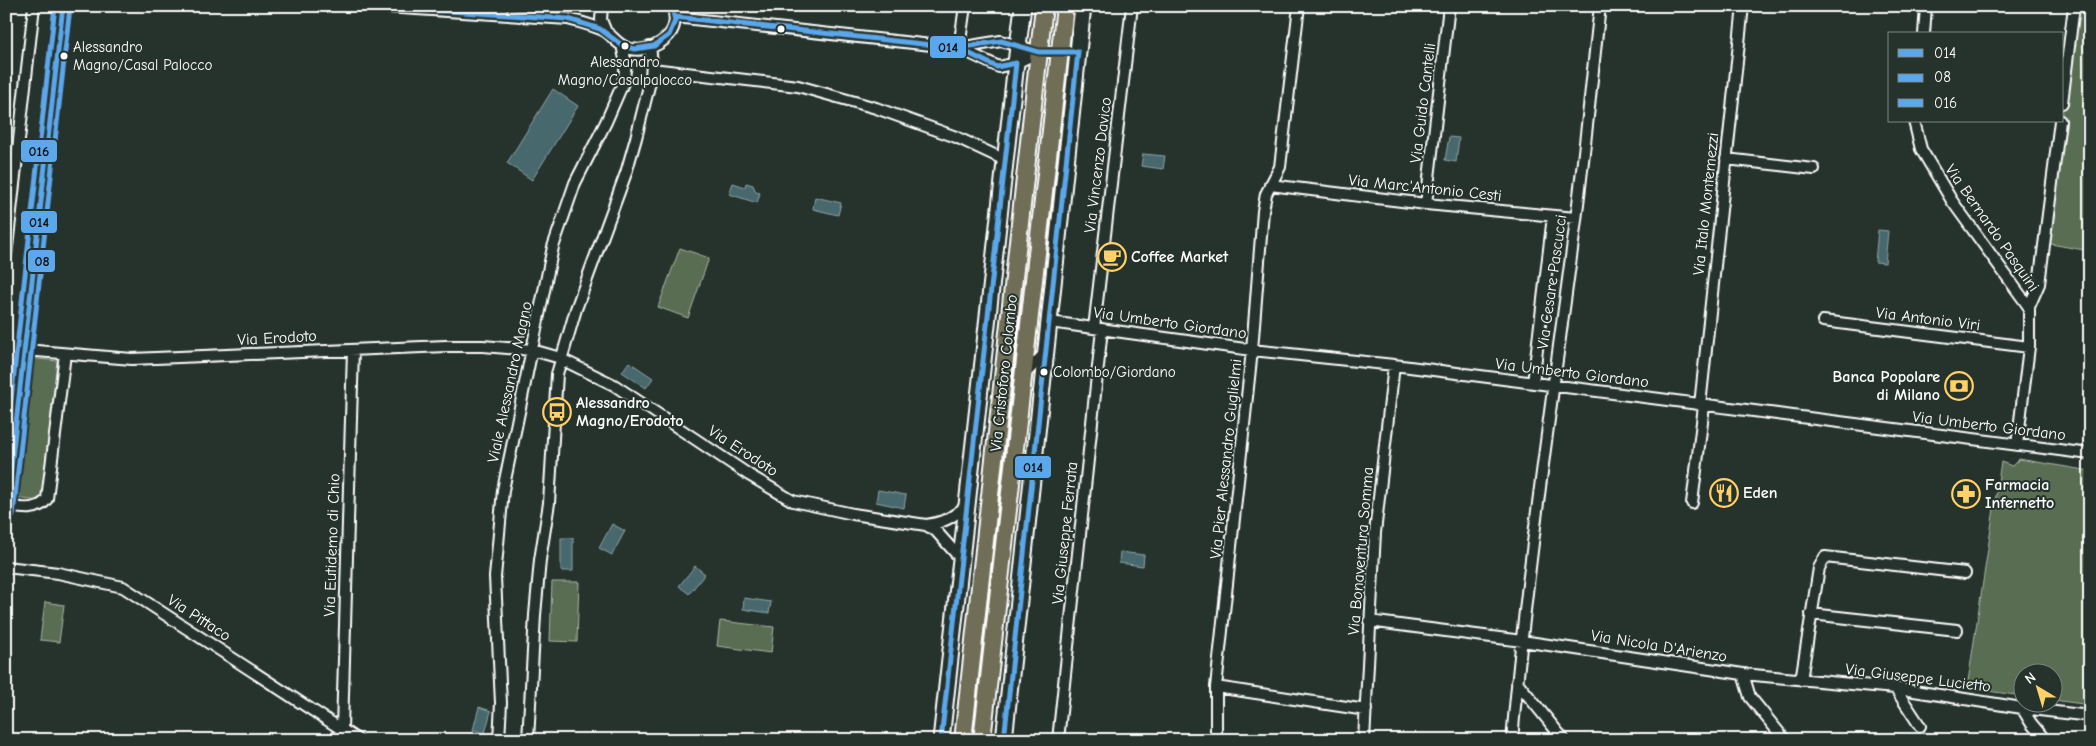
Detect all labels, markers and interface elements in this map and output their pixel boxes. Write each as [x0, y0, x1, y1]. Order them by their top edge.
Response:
unlabelled marker [776, 24, 786, 34]
legend [1888, 32, 2064, 122]
line badge: 014 [929, 35, 967, 59]
place label: Alessandro Magno/Casal Palocco [73, 38, 212, 74]
text: 014 [938, 39, 958, 56]
marker: Alessandro Magno/Casalpalocco [620, 41, 630, 51]
street label: Via Guido Cantelli [1407, 42, 1439, 164]
text: 014 [1934, 44, 1956, 62]
marker: Alessandro Magno/Casal Palocco [59, 51, 69, 61]
place label: Alessandro Magno/Casalpalocco [558, 53, 692, 89]
text: 08 [1934, 68, 1951, 86]
text: 016 [1934, 94, 1957, 112]
street label: Via Vincenzo Davico [1081, 96, 1115, 234]
street label: Via Italo Montemezzi [1690, 132, 1722, 276]
line badge: 016 [20, 139, 58, 163]
text: 016 [29, 143, 49, 160]
street label: Via Bernardo Pasquini [1941, 161, 2043, 295]
street label: Via Marc'Antonio Cesti [1348, 171, 1502, 205]
line badge: 014 [20, 210, 58, 234]
street label: Via Cesare Pascucci [1534, 213, 1570, 351]
text: 014 [29, 214, 49, 231]
cafe icon: Coffee Market [1097, 242, 1127, 272]
place label: Coffee Market [1131, 248, 1229, 266]
line badge: 08 [27, 249, 56, 273]
text: 08 [34, 253, 50, 270]
street label: Via Cristoforo Colombo [987, 294, 1021, 452]
street label: Viale Alessandro Magno [484, 300, 536, 464]
street label: Via Umberto Giordano [1092, 303, 1248, 343]
street label: Via Antonio Viri [1875, 304, 1981, 334]
street label: Via Erodoto [237, 327, 317, 349]
street label: Via Umberto Giordano [1494, 355, 1650, 391]
street label: Via Pier Alessandro Guglielmi [1207, 358, 1245, 560]
place label: Colombo/Giordano [1053, 363, 1176, 381]
marker: Colombo/Giordano [1039, 367, 1049, 377]
place label: Banca Popolare di Milano [1833, 368, 1940, 404]
bank icon: Banca Popolare di Milano [1944, 371, 1974, 401]
place label: Alessandro Magno/Erodoto [576, 394, 683, 430]
bus stop icon: Alessandro Magno/Erodoto [542, 397, 572, 427]
street label: Via Umberto Giordano [1911, 408, 2067, 444]
street label: Via Erodoto [705, 422, 781, 480]
line badge: 014 [1014, 455, 1052, 479]
text: 014 [1023, 459, 1043, 476]
street label: Via Giuseppe Ferrata [1049, 461, 1081, 605]
street label: Via Bonaventura Somma [1345, 466, 1377, 636]
street label: Via Eutidemo di Chio [321, 473, 343, 617]
place label: Farmacia Infernetto [1985, 476, 2054, 512]
restaurant icon: Eden [1709, 478, 1739, 508]
pharmacy icon: Farmacia Infernetto [1951, 479, 1981, 509]
place label: Eden [1743, 484, 1777, 502]
street label: Via Pittaco [164, 591, 234, 645]
street label: Via Nicola D'Arienzo [1590, 626, 1728, 666]
street label: Via Giuseppe Lucietto [1844, 660, 1992, 696]
north arrow [2014, 664, 2064, 714]
text: N [2021, 669, 2039, 688]

